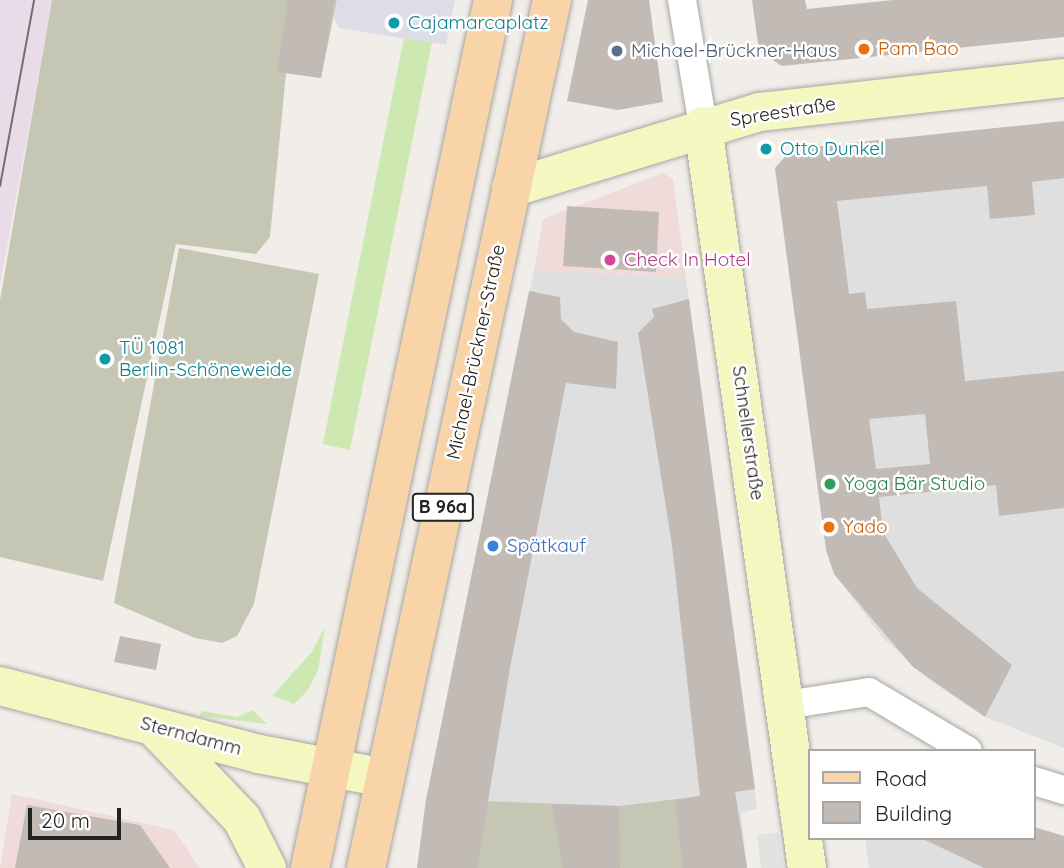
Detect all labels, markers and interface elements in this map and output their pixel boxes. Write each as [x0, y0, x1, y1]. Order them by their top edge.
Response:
place label: Cajamarcaplatz [408, 12, 549, 34]
marker: Cajamarcaplatz [386, 15, 402, 31]
place label: Pam Bao [878, 38, 959, 60]
place label: Michael-Brückner-Haus [631, 40, 837, 62]
marker: Pam Bao [856, 41, 872, 57]
marker: Michael-Brückner-Haus [609, 43, 625, 59]
street label: Spreestraße [728, 92, 838, 132]
place label: Otto Dunkel [780, 138, 884, 160]
marker: Otto Dunkel [758, 141, 774, 157]
street label: Michael-Brückner-Straße [442, 242, 510, 462]
place label: Check In Hotel [624, 249, 751, 271]
marker: Check In Hotel [602, 252, 618, 268]
place label: TÜ 1081 Berlin-Schöneweide [119, 337, 292, 381]
marker: TÜ 1081 Berlin-Schöneweide [97, 351, 113, 367]
street label: Schnellerstraße [727, 364, 769, 502]
place label: Yoga Bär Studio [844, 473, 985, 495]
marker: Yoga Bär Studio [822, 476, 838, 492]
road number: B 96a [412, 492, 474, 522]
place label: Yado [843, 516, 888, 538]
marker: Yado [821, 519, 837, 535]
place label: Spätkauf [507, 535, 586, 557]
marker: Spätkauf [485, 538, 501, 554]
street label: Sterndamm [138, 712, 244, 760]
legend [808, 749, 1036, 840]
text: Road [875, 765, 927, 791]
scale bar [32, 794, 124, 838]
text: Building [875, 800, 952, 826]
text: 20 m [41, 807, 90, 833]

